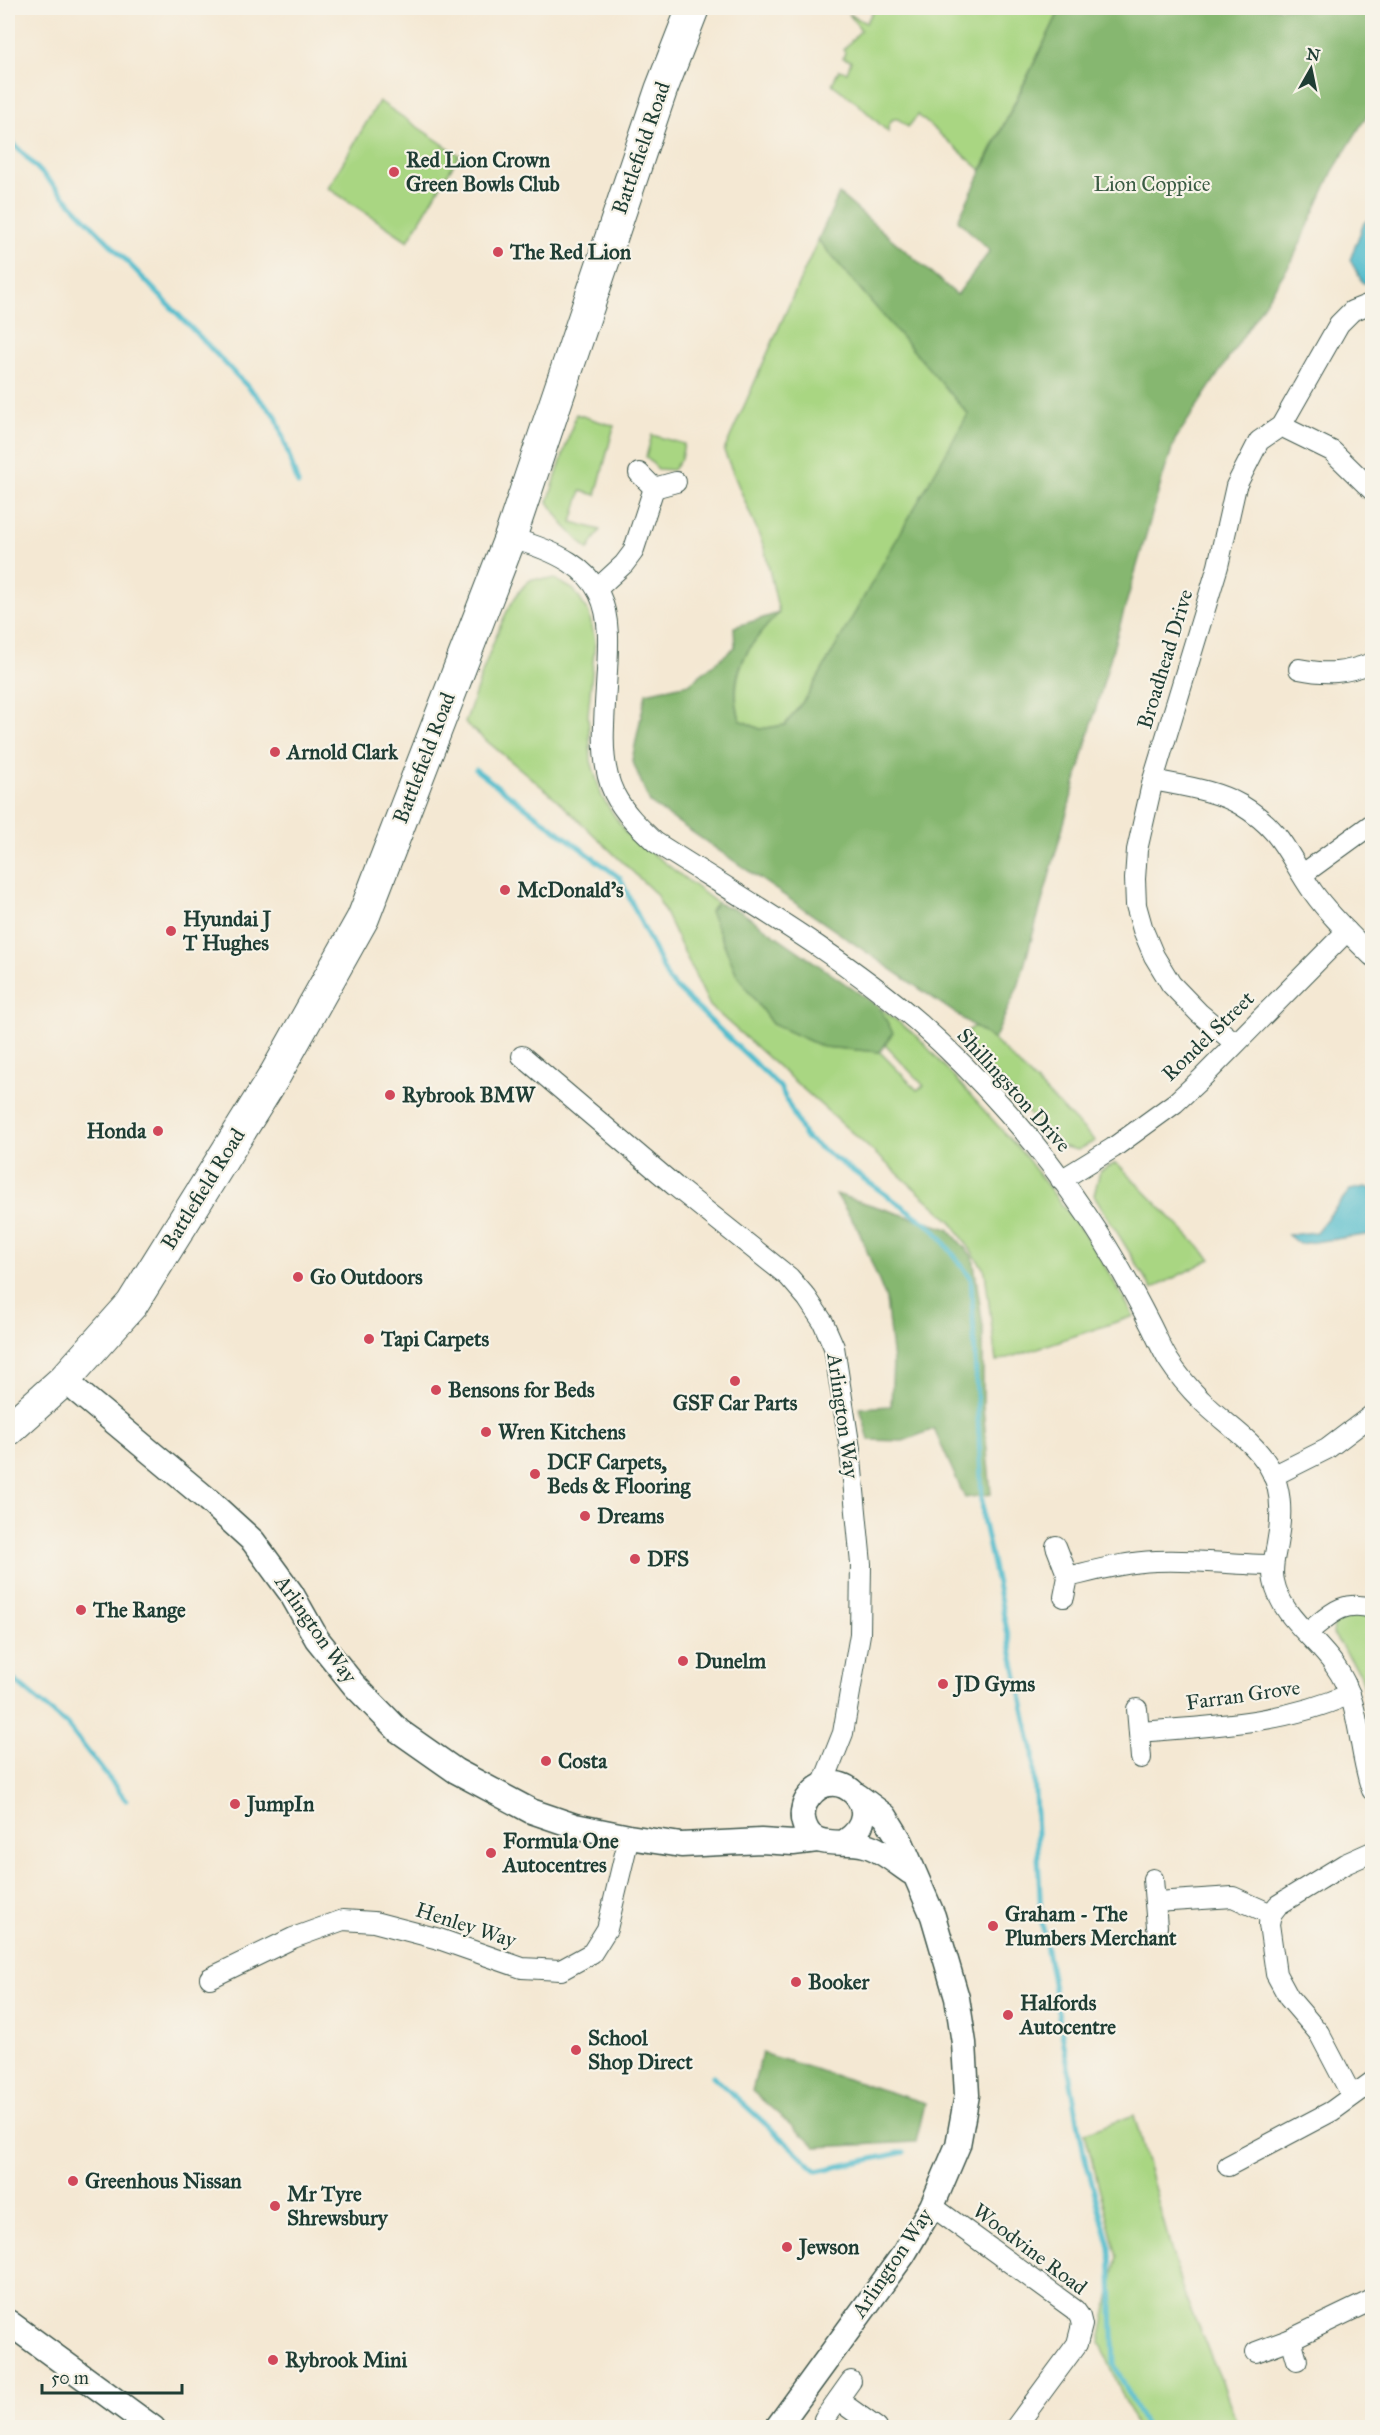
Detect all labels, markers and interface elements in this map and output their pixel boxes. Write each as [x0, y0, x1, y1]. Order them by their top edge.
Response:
north arrow [1281, 39, 1341, 99]
text: N [1305, 44, 1322, 65]
street label: Battlefield Road [606, 78, 676, 218]
place label: Red Lion Crown Green Bowls Club [406, 147, 560, 197]
marker: Red Lion Crown Green Bowls Club [387, 165, 401, 179]
park label: Lion Coppice [1093, 171, 1211, 197]
place label: The Red Lion [509, 239, 632, 265]
marker: The Red Lion [491, 245, 505, 259]
street label: Broadhead Drive [1131, 586, 1199, 732]
street label: Battlefield Road [387, 688, 461, 827]
place label: Arnold Clark [285, 739, 399, 765]
marker: Arnold Clark [268, 745, 282, 759]
place label: McDonald's [517, 877, 624, 903]
marker: McDonald's [498, 883, 512, 897]
place label: Hyundai J T Hughes [182, 906, 272, 956]
marker: Hyundai J T Hughes [164, 924, 178, 938]
street label: Rondel Street [1156, 985, 1260, 1086]
street label: Shillingston Drive [951, 1023, 1077, 1158]
place label: Rybrook BMW [402, 1082, 536, 1108]
marker: Rybrook BMW [383, 1088, 397, 1102]
place label: Honda [87, 1118, 147, 1144]
street label: Battlefield Road [155, 1123, 251, 1255]
marker: Honda [151, 1124, 165, 1138]
place label: Go Outdoors [310, 1264, 423, 1290]
marker: Go Outdoors [291, 1270, 305, 1284]
place label: Tapi Carpets [380, 1326, 490, 1352]
marker: Tapi Carpets [362, 1332, 376, 1346]
street label: Arlington Way [821, 1351, 865, 1481]
marker: GSF Car Parts [728, 1374, 742, 1388]
place label: Bensons for Beds [448, 1377, 595, 1403]
marker: Bensons for Beds [429, 1383, 443, 1397]
place label: GSF Car Parts [673, 1390, 798, 1416]
place label: Wren Kitchens [498, 1419, 626, 1445]
marker: Wren Kitchens [479, 1425, 493, 1439]
place label: DCF Carpets, Beds & Flooring [547, 1449, 691, 1499]
marker: DCF Carpets, Beds & Flooring [528, 1467, 542, 1481]
place label: Dreams [597, 1503, 665, 1529]
marker: Dreams [578, 1509, 592, 1523]
place label: DFS [647, 1546, 689, 1572]
marker: DFS [628, 1552, 642, 1566]
street label: Arlington Way [269, 1569, 363, 1689]
place label: The Range [92, 1597, 186, 1623]
marker: The Range [74, 1603, 88, 1617]
place label: Dunelm [695, 1648, 767, 1674]
marker: Dunelm [676, 1654, 690, 1668]
place label: JD Gyms [952, 1671, 1035, 1698]
street label: Farran Grove [1184, 1674, 1302, 1716]
marker: JD Gyms [936, 1677, 950, 1691]
place label: Costa [558, 1748, 608, 1774]
marker: Costa [539, 1754, 553, 1768]
place label: JumpIn [244, 1791, 315, 1818]
marker: JumpIn [228, 1797, 242, 1811]
place label: Formula One Autocentres [501, 1828, 619, 1878]
marker: Formula One Autocentres [484, 1846, 498, 1860]
street label: Henley Way [413, 1897, 521, 1954]
place label: Graham - The Plumbers Merchant [1005, 1901, 1177, 1951]
marker: Graham - The Plumbers Merchant [986, 1919, 1000, 1933]
place label: Booker [808, 1969, 871, 1995]
marker: Booker [789, 1975, 803, 1989]
place label: Halfords Autocentre [1018, 1990, 1116, 2040]
marker: Halfords Autocentre [1001, 2008, 1015, 2022]
place label: School Shop Direct [588, 2025, 693, 2075]
marker: School Shop Direct [569, 2043, 583, 2057]
place label: Greenhous Nissan [85, 2168, 242, 2194]
marker: Greenhous Nissan [66, 2174, 80, 2188]
place label: Mr Tyre Shrewsbury [287, 2181, 389, 2231]
street label: Woodvine Road [968, 2198, 1093, 2301]
marker: Mr Tyre Shrewsbury [268, 2199, 282, 2213]
street label: Arlington Way [845, 2203, 939, 2323]
place label: Jewson [796, 2234, 860, 2261]
marker: Jewson [780, 2240, 794, 2254]
place label: Rybrook Mini [285, 2347, 407, 2373]
marker: Rybrook Mini [266, 2353, 280, 2367]
scale bar [42, 2357, 182, 2395]
text: 50 m [51, 2367, 89, 2389]

